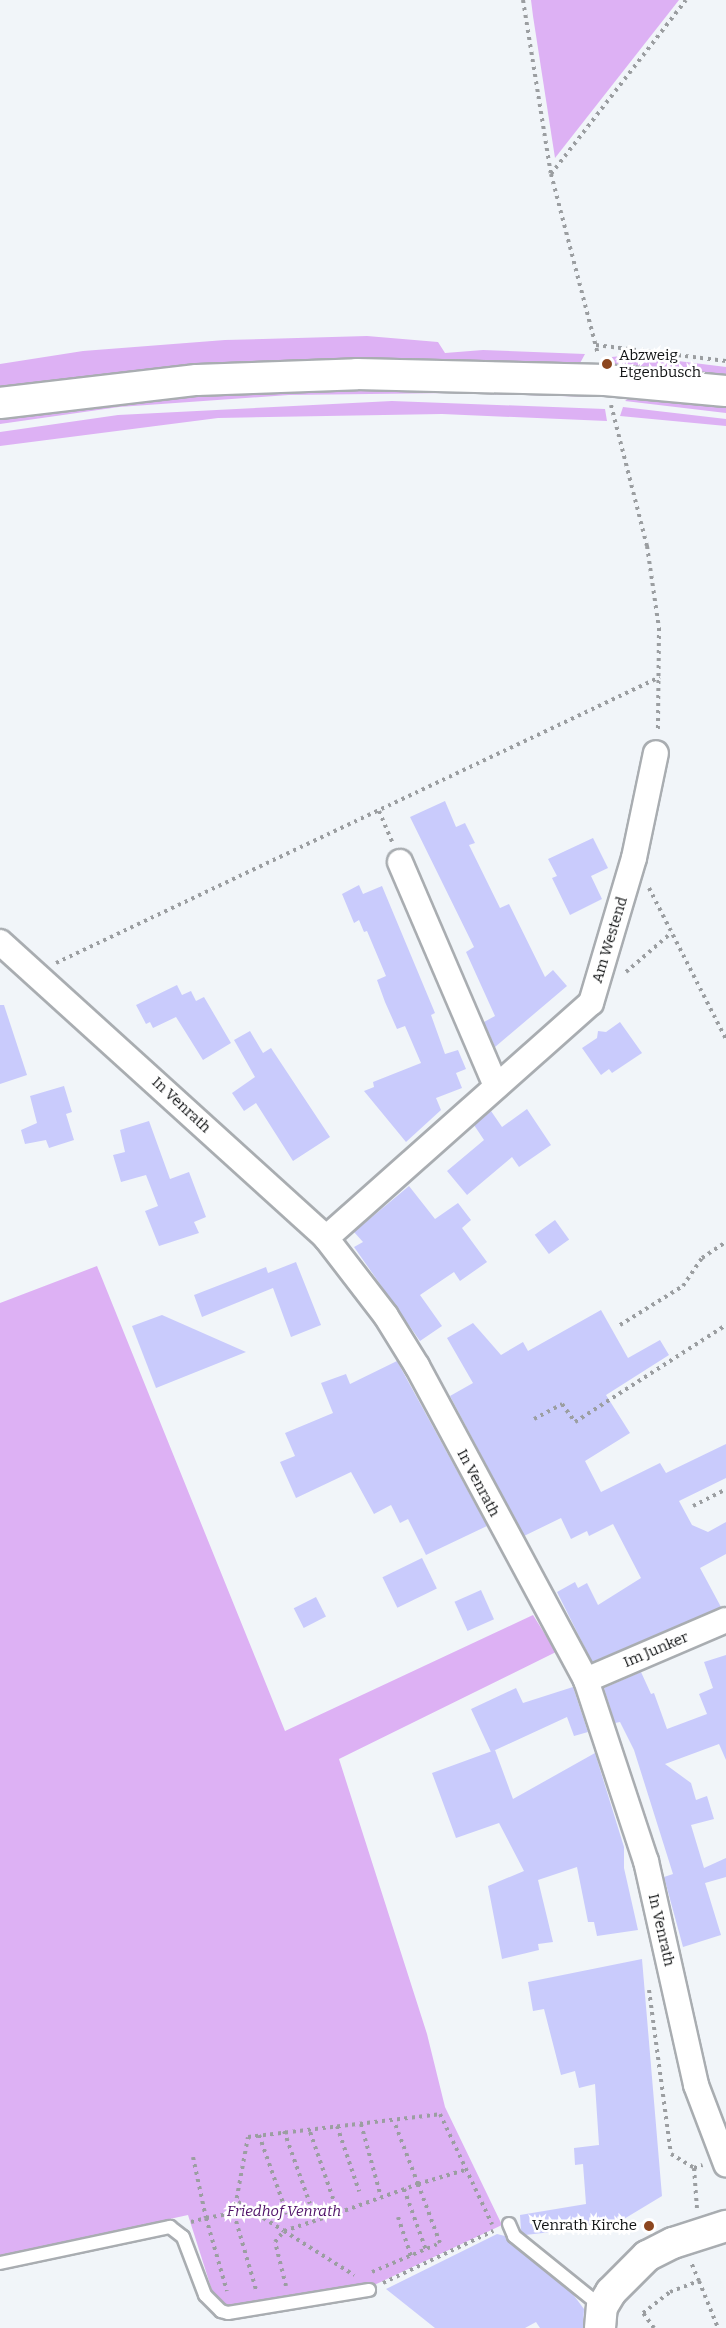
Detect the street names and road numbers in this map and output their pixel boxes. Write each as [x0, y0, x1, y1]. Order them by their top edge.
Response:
street label: Am Westend [588, 895, 632, 985]
street label: In Venrath [148, 1073, 214, 1137]
street label: In Venrath [453, 1446, 503, 1520]
street label: Im Junker [621, 1628, 691, 1672]
street label: In Venrath [644, 1892, 678, 1968]

